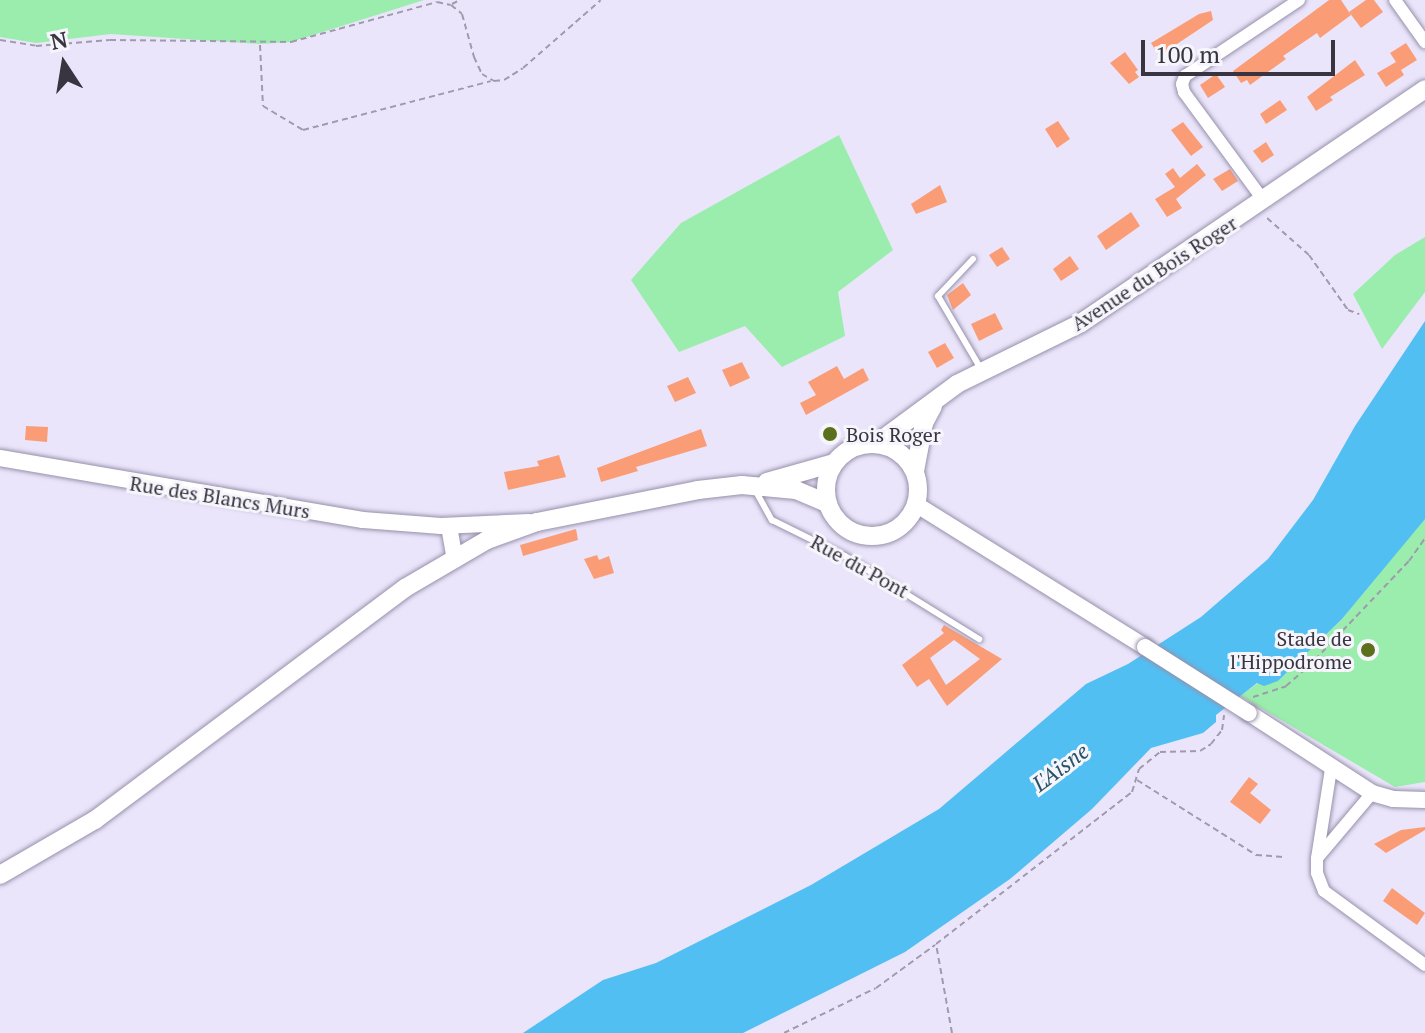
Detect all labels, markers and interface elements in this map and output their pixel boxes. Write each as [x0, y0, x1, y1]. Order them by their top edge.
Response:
north arrow [24, 24, 104, 104]
text: N [48, 24, 70, 56]
scale bar [1145, 24, 1339, 74]
text: 100 m [1155, 38, 1220, 70]
street label: Avenue du Bois Roger [1067, 211, 1241, 335]
place label: Bois Roger [846, 422, 941, 446]
marker: Bois Roger [821, 425, 839, 443]
street label: Rue des Blancs Murs [128, 471, 312, 523]
street label: Rue du Pont [807, 529, 913, 603]
place label: Stade de l'Hippodrome [1230, 626, 1352, 673]
marker: Stade de l'Hippodrome [1359, 641, 1377, 659]
water label: L'Aisne [1027, 737, 1093, 797]

